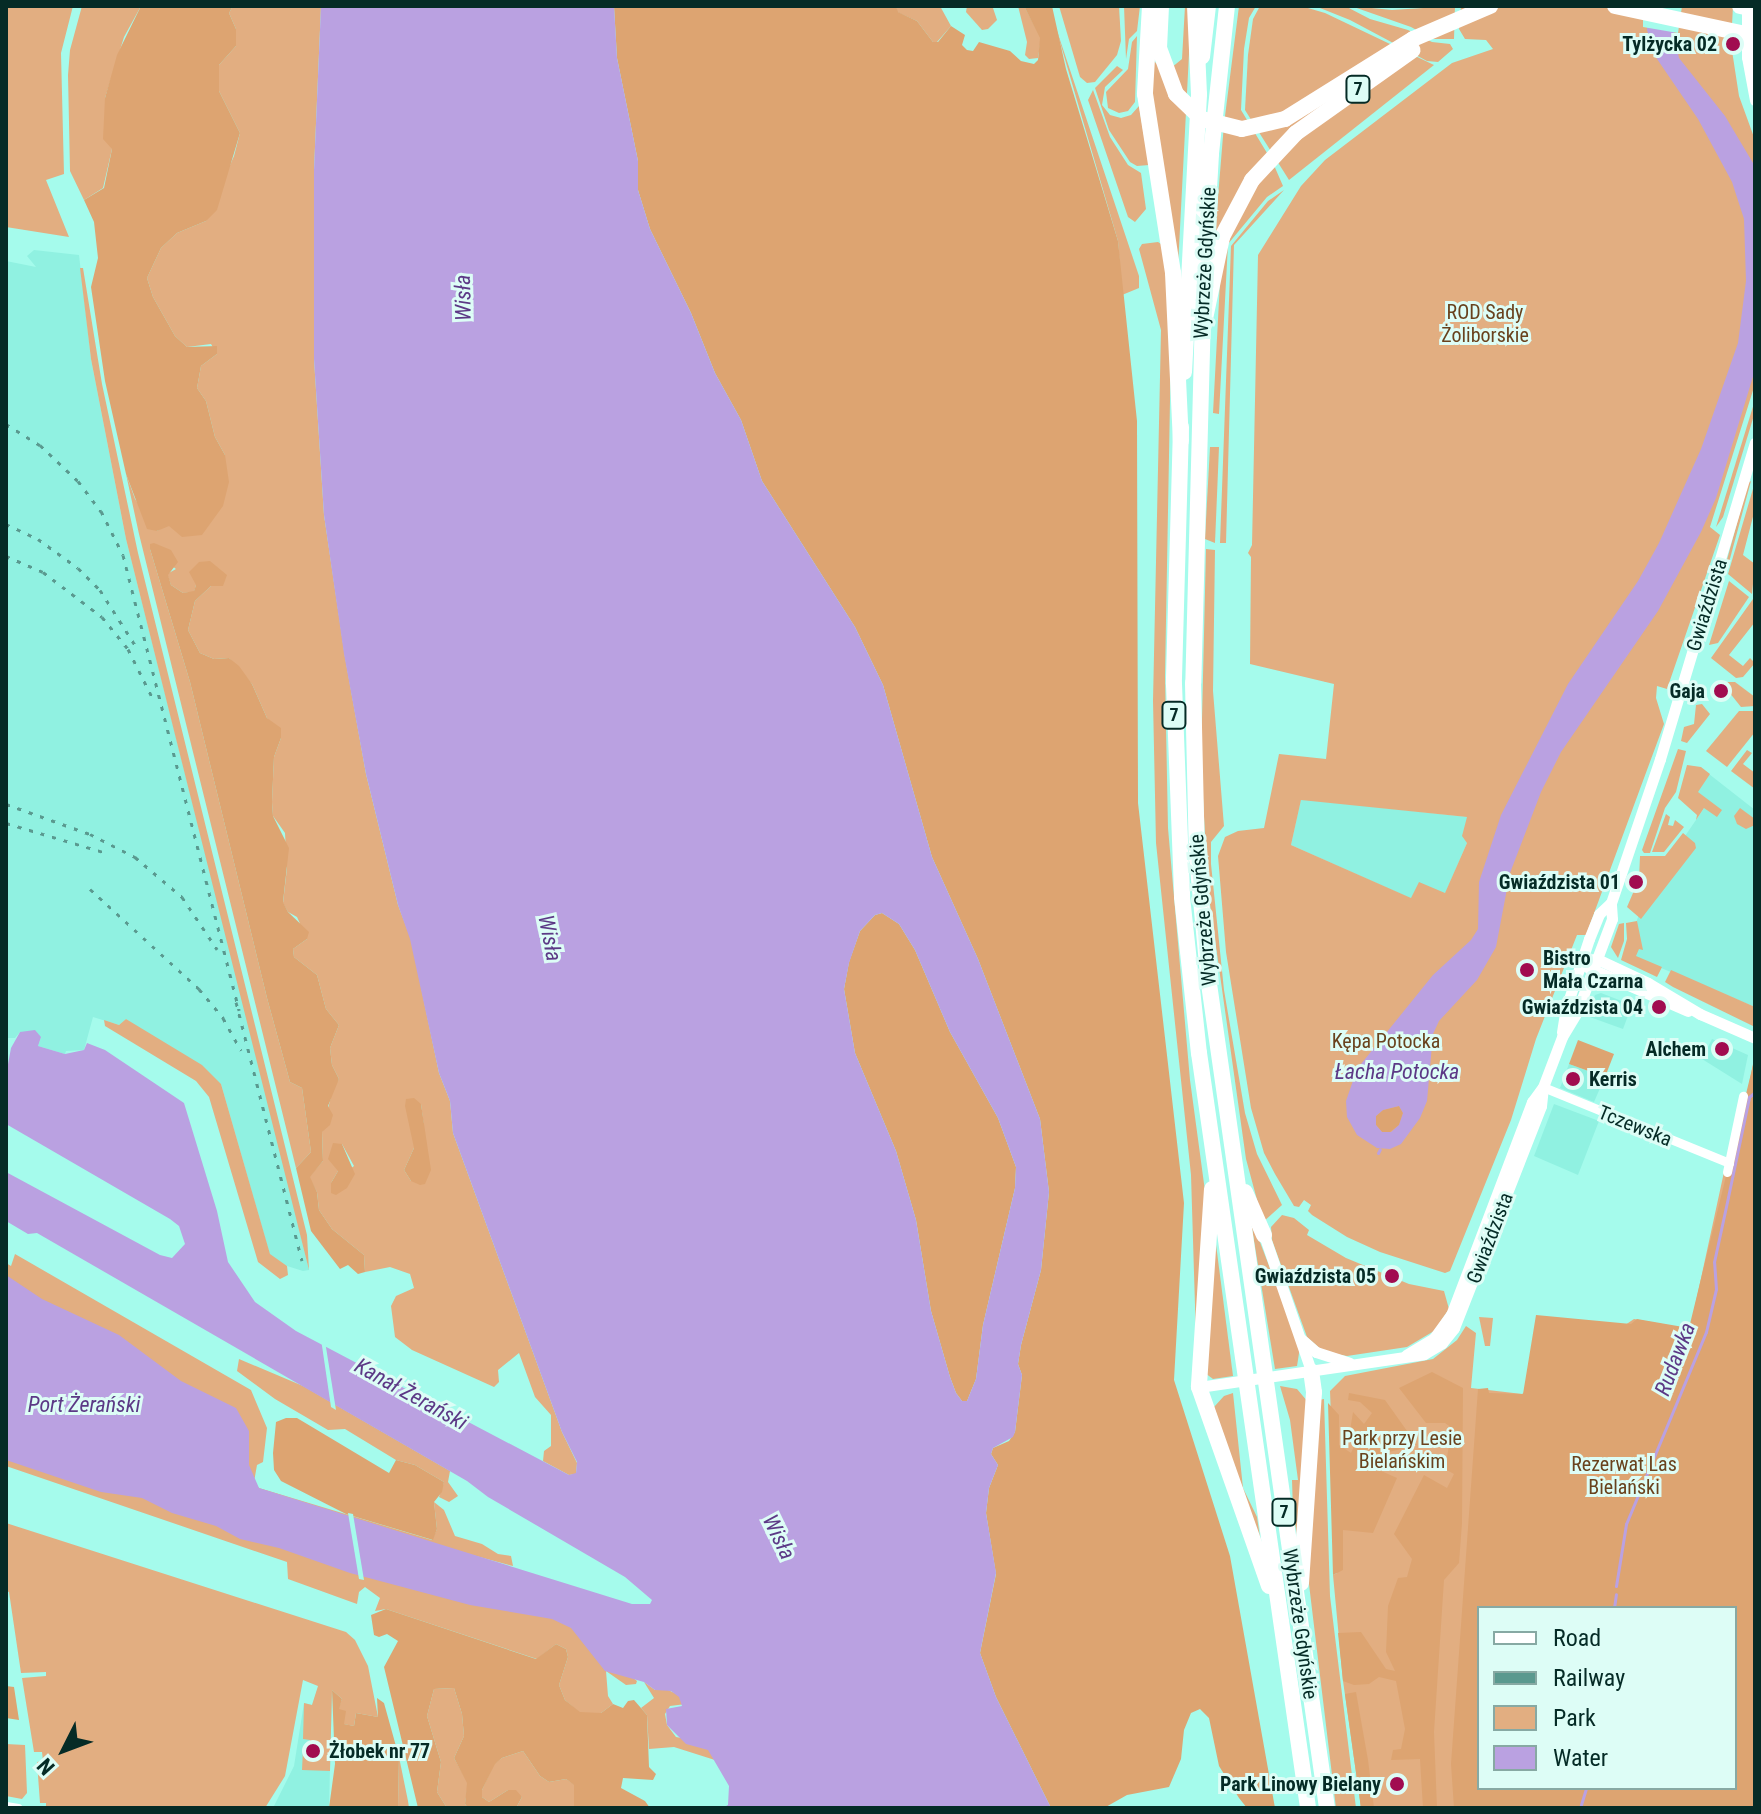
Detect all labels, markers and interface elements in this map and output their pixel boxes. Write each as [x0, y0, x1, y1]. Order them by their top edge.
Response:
place label: Tylżycka 02 [1622, 32, 1717, 56]
marker: Tylżycka 02 [1724, 35, 1742, 53]
road number: 7 [1344, 75, 1372, 103]
street label: Wybrzeże Gdyńskie [1189, 186, 1221, 340]
water label: Wisła [449, 275, 477, 321]
park label: ROD Sady Żoliborskie [1441, 301, 1529, 348]
street label: Gwiaździsta [1682, 556, 1732, 654]
place label: Gaja [1670, 679, 1705, 703]
marker: Gaja [1712, 682, 1730, 700]
road number: 7 [1160, 701, 1188, 729]
street label: Wybrzeże Gdyńskie [1184, 833, 1222, 987]
place label: Gwiaździsta 01 [1499, 870, 1620, 894]
marker: Gwiaździsta 01 [1627, 873, 1645, 891]
water label: Wisła [533, 913, 567, 963]
place label: Bistro Mała Czarna [1543, 946, 1643, 993]
marker: Bistro Mała Czarna [1518, 961, 1536, 979]
place label: Gwiaździsta 04 [1522, 995, 1643, 1019]
marker: Gwiaździsta 04 [1650, 998, 1668, 1016]
park label: Kępa Potocka [1332, 1029, 1440, 1053]
place label: Alchem [1646, 1037, 1706, 1061]
marker: Alchem [1713, 1040, 1731, 1058]
water label: Łacha Potocka [1335, 1059, 1459, 1085]
place label: Kerris [1589, 1067, 1637, 1091]
marker: Kerris [1564, 1070, 1582, 1088]
street label: Tczewska [1595, 1100, 1675, 1152]
street label: Gwiaździsta [1462, 1189, 1518, 1287]
place label: Gwiaździsta 05 [1255, 1264, 1376, 1288]
marker: Gwiaździsta 05 [1383, 1267, 1401, 1285]
water label: Rudawka [1649, 1319, 1701, 1399]
water label: Kanał Żerański [350, 1352, 472, 1436]
water label: Port Żerański [28, 1392, 140, 1418]
park label: Park przy Lesie Bielańskim [1342, 1426, 1462, 1473]
park label: Rezerwat Las Bielański [1571, 1452, 1677, 1499]
road number: 7 [1270, 1498, 1298, 1526]
water label: Wisła [757, 1510, 801, 1564]
street label: Wybrzeże Gdyńskie [1278, 1547, 1322, 1701]
legend [1477, 1606, 1737, 1790]
text: Road [1553, 1624, 1601, 1652]
text: Railway [1553, 1664, 1625, 1692]
text: Park [1553, 1704, 1596, 1732]
north arrow [24, 1710, 104, 1790]
place label: Żłobek nr 77 [329, 1739, 430, 1763]
marker: Żłobek nr 77 [304, 1742, 322, 1760]
text: Water [1553, 1744, 1608, 1772]
text: N [32, 1753, 60, 1780]
place label: Park Linowy Bielany [1220, 1772, 1381, 1796]
marker: Park Linowy Bielany [1388, 1775, 1406, 1793]

